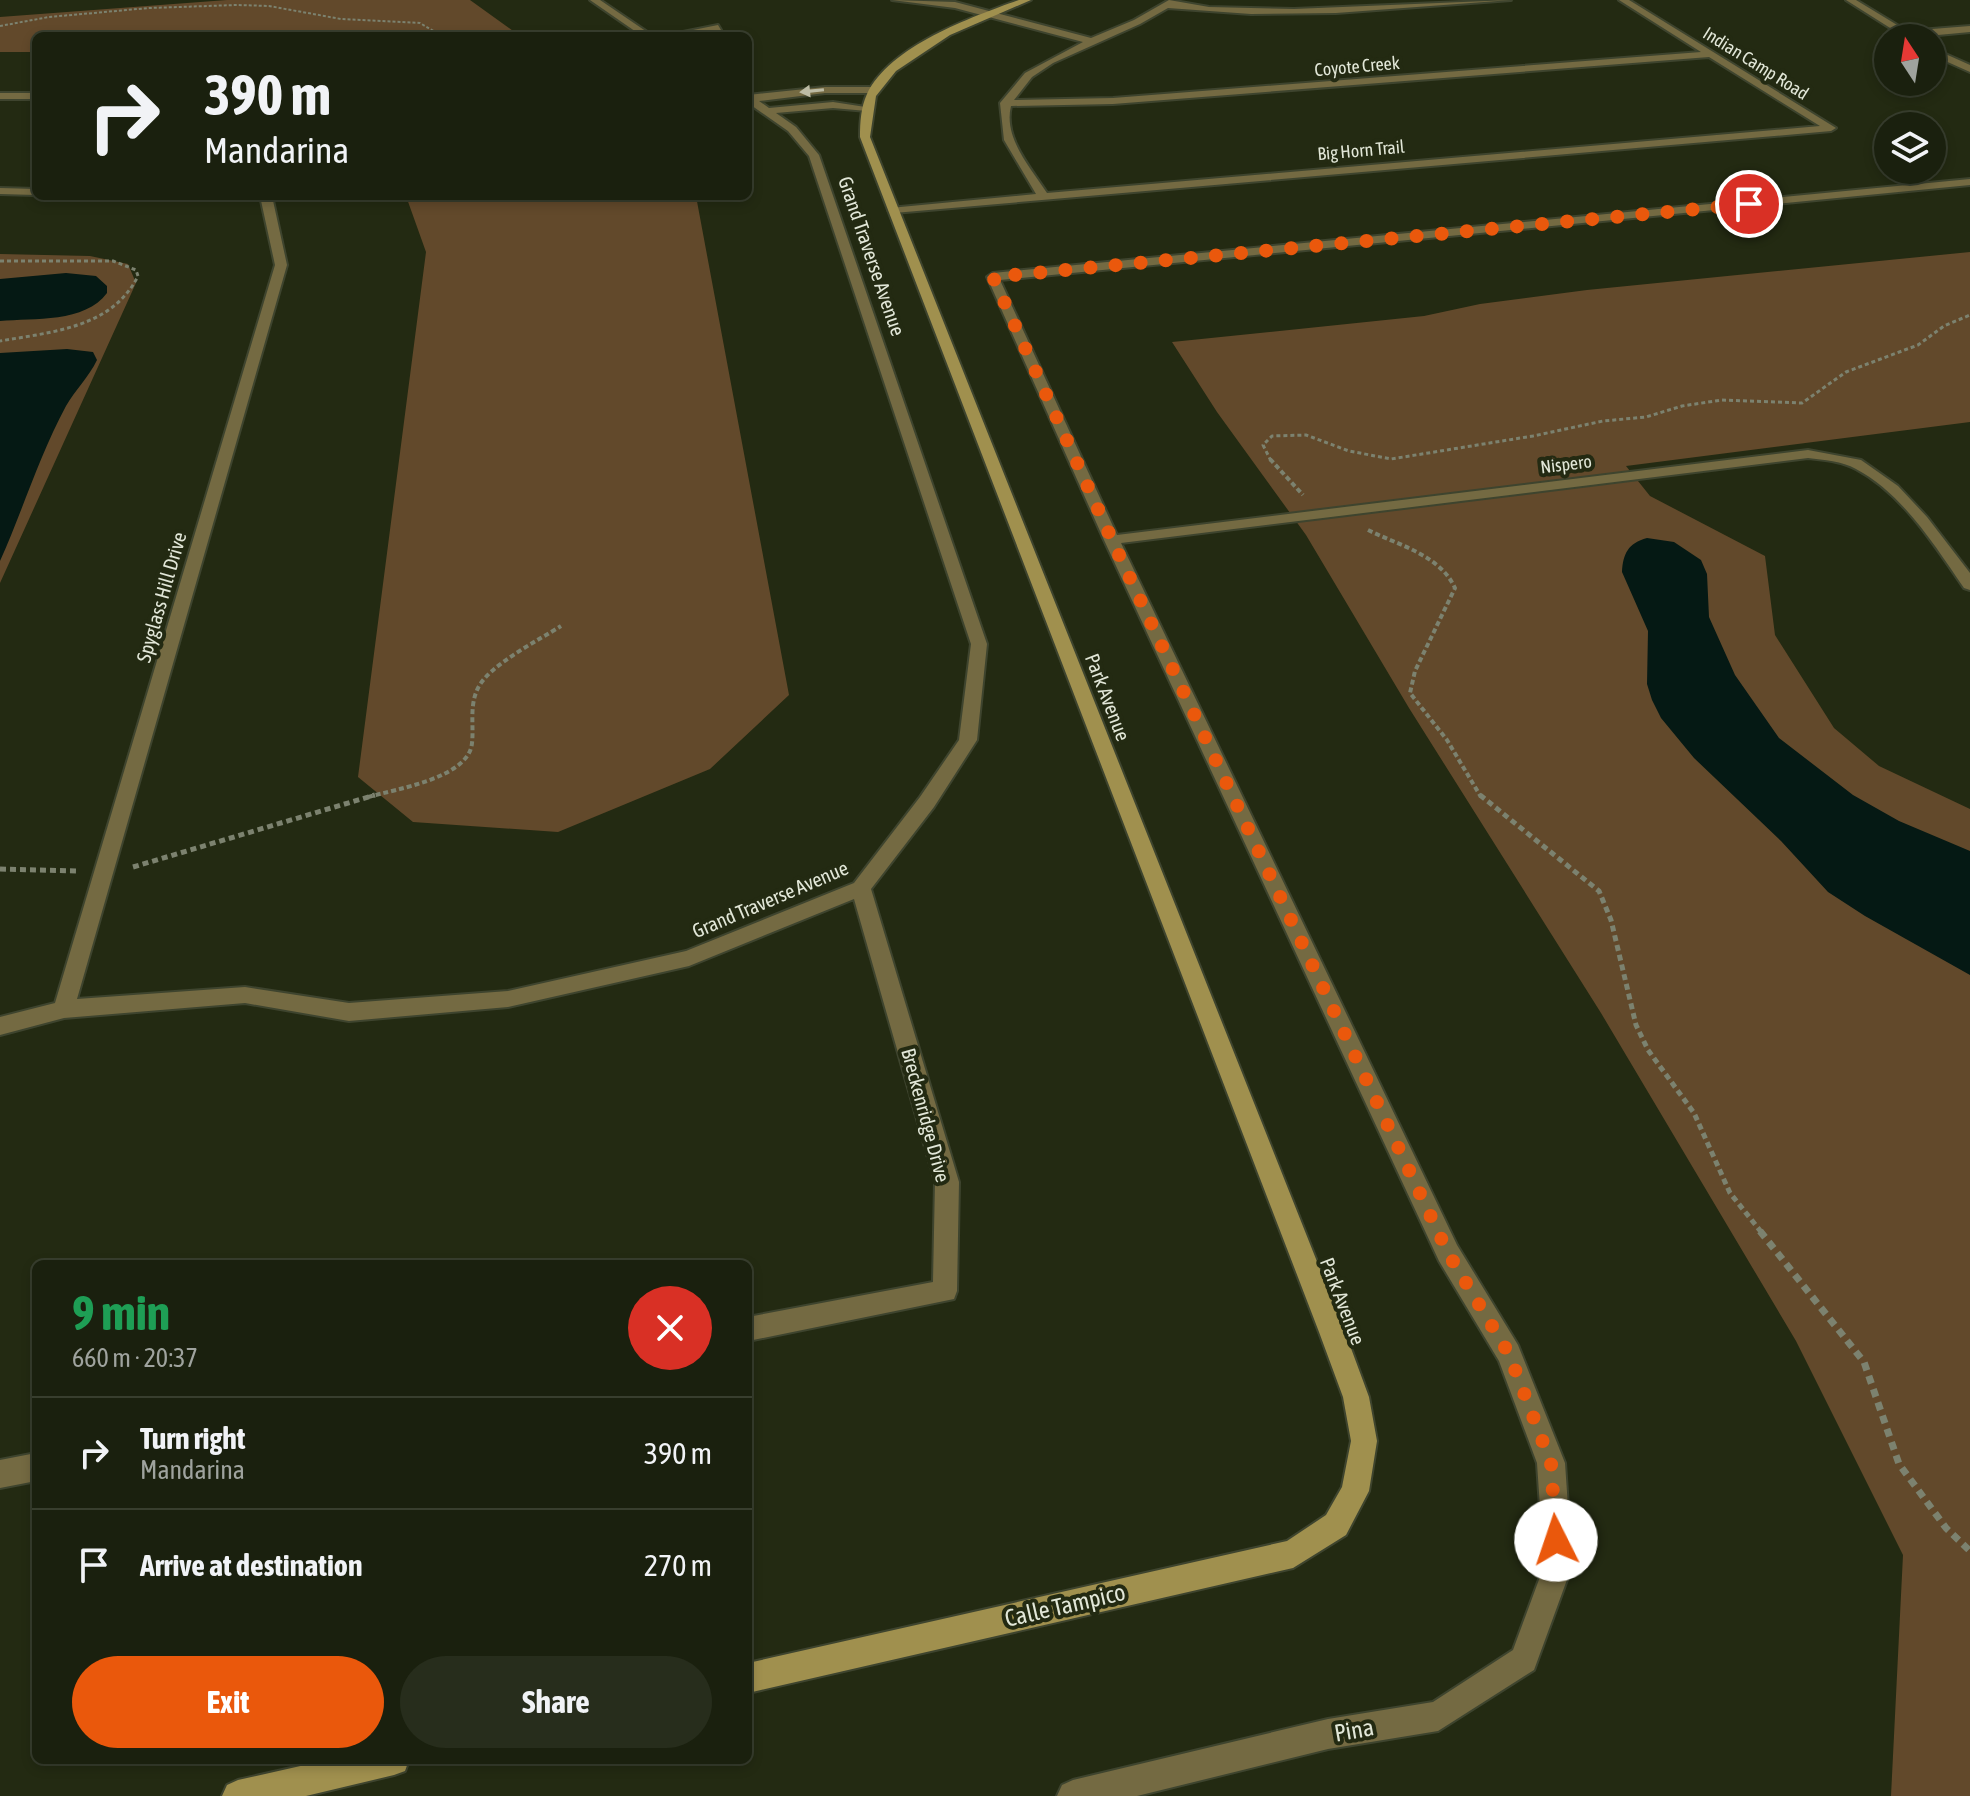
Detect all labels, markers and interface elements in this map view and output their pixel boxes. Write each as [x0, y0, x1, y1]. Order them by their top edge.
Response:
street label: Indian Camp Road [1699, 22, 1813, 104]
north arrow [1874, 24, 1946, 96]
map controls [1874, 24, 1946, 184]
street label: Coyote Creek [1314, 52, 1400, 80]
text: 390 m [204, 63, 331, 127]
icon: right [72, 64, 176, 168]
one-way arrow [799, 85, 824, 98]
button: layers [1874, 112, 1946, 184]
text: Mandarina [204, 129, 349, 171]
street label: Big Horn Trail [1317, 136, 1406, 164]
pin [1715, 170, 1783, 238]
street label: Grand Traverse Avenue [834, 173, 910, 339]
icon: arrive [1727, 182, 1771, 226]
street label: Nispero [1539, 450, 1593, 478]
street label: Spyglass Hill Drive [131, 529, 191, 665]
street label: Park Avenue [1081, 650, 1135, 744]
street label: Grand Traverse Avenue [689, 856, 851, 942]
street label: Breckenridge Drive [897, 1045, 955, 1185]
street label: Park Avenue [1316, 1254, 1370, 1348]
text: 9 min [72, 1285, 170, 1340]
button: close [628, 1286, 712, 1370]
text: 660 m · 20:37 [72, 1343, 198, 1373]
text: Turn right [140, 1421, 246, 1455]
icon: right [72, 1431, 116, 1475]
text: 390 m [644, 1436, 712, 1470]
text: Mandarina [140, 1455, 245, 1485]
position arrow [1514, 1498, 1598, 1582]
icon: arrive [72, 1543, 116, 1587]
text: Arrive at destination [140, 1548, 362, 1582]
text: 270 m [644, 1548, 712, 1582]
street label: Calle Tampico [1002, 1578, 1128, 1632]
button: Exit [72, 1656, 384, 1748]
button: Share [400, 1656, 712, 1748]
street label: Pina [1332, 1713, 1376, 1747]

